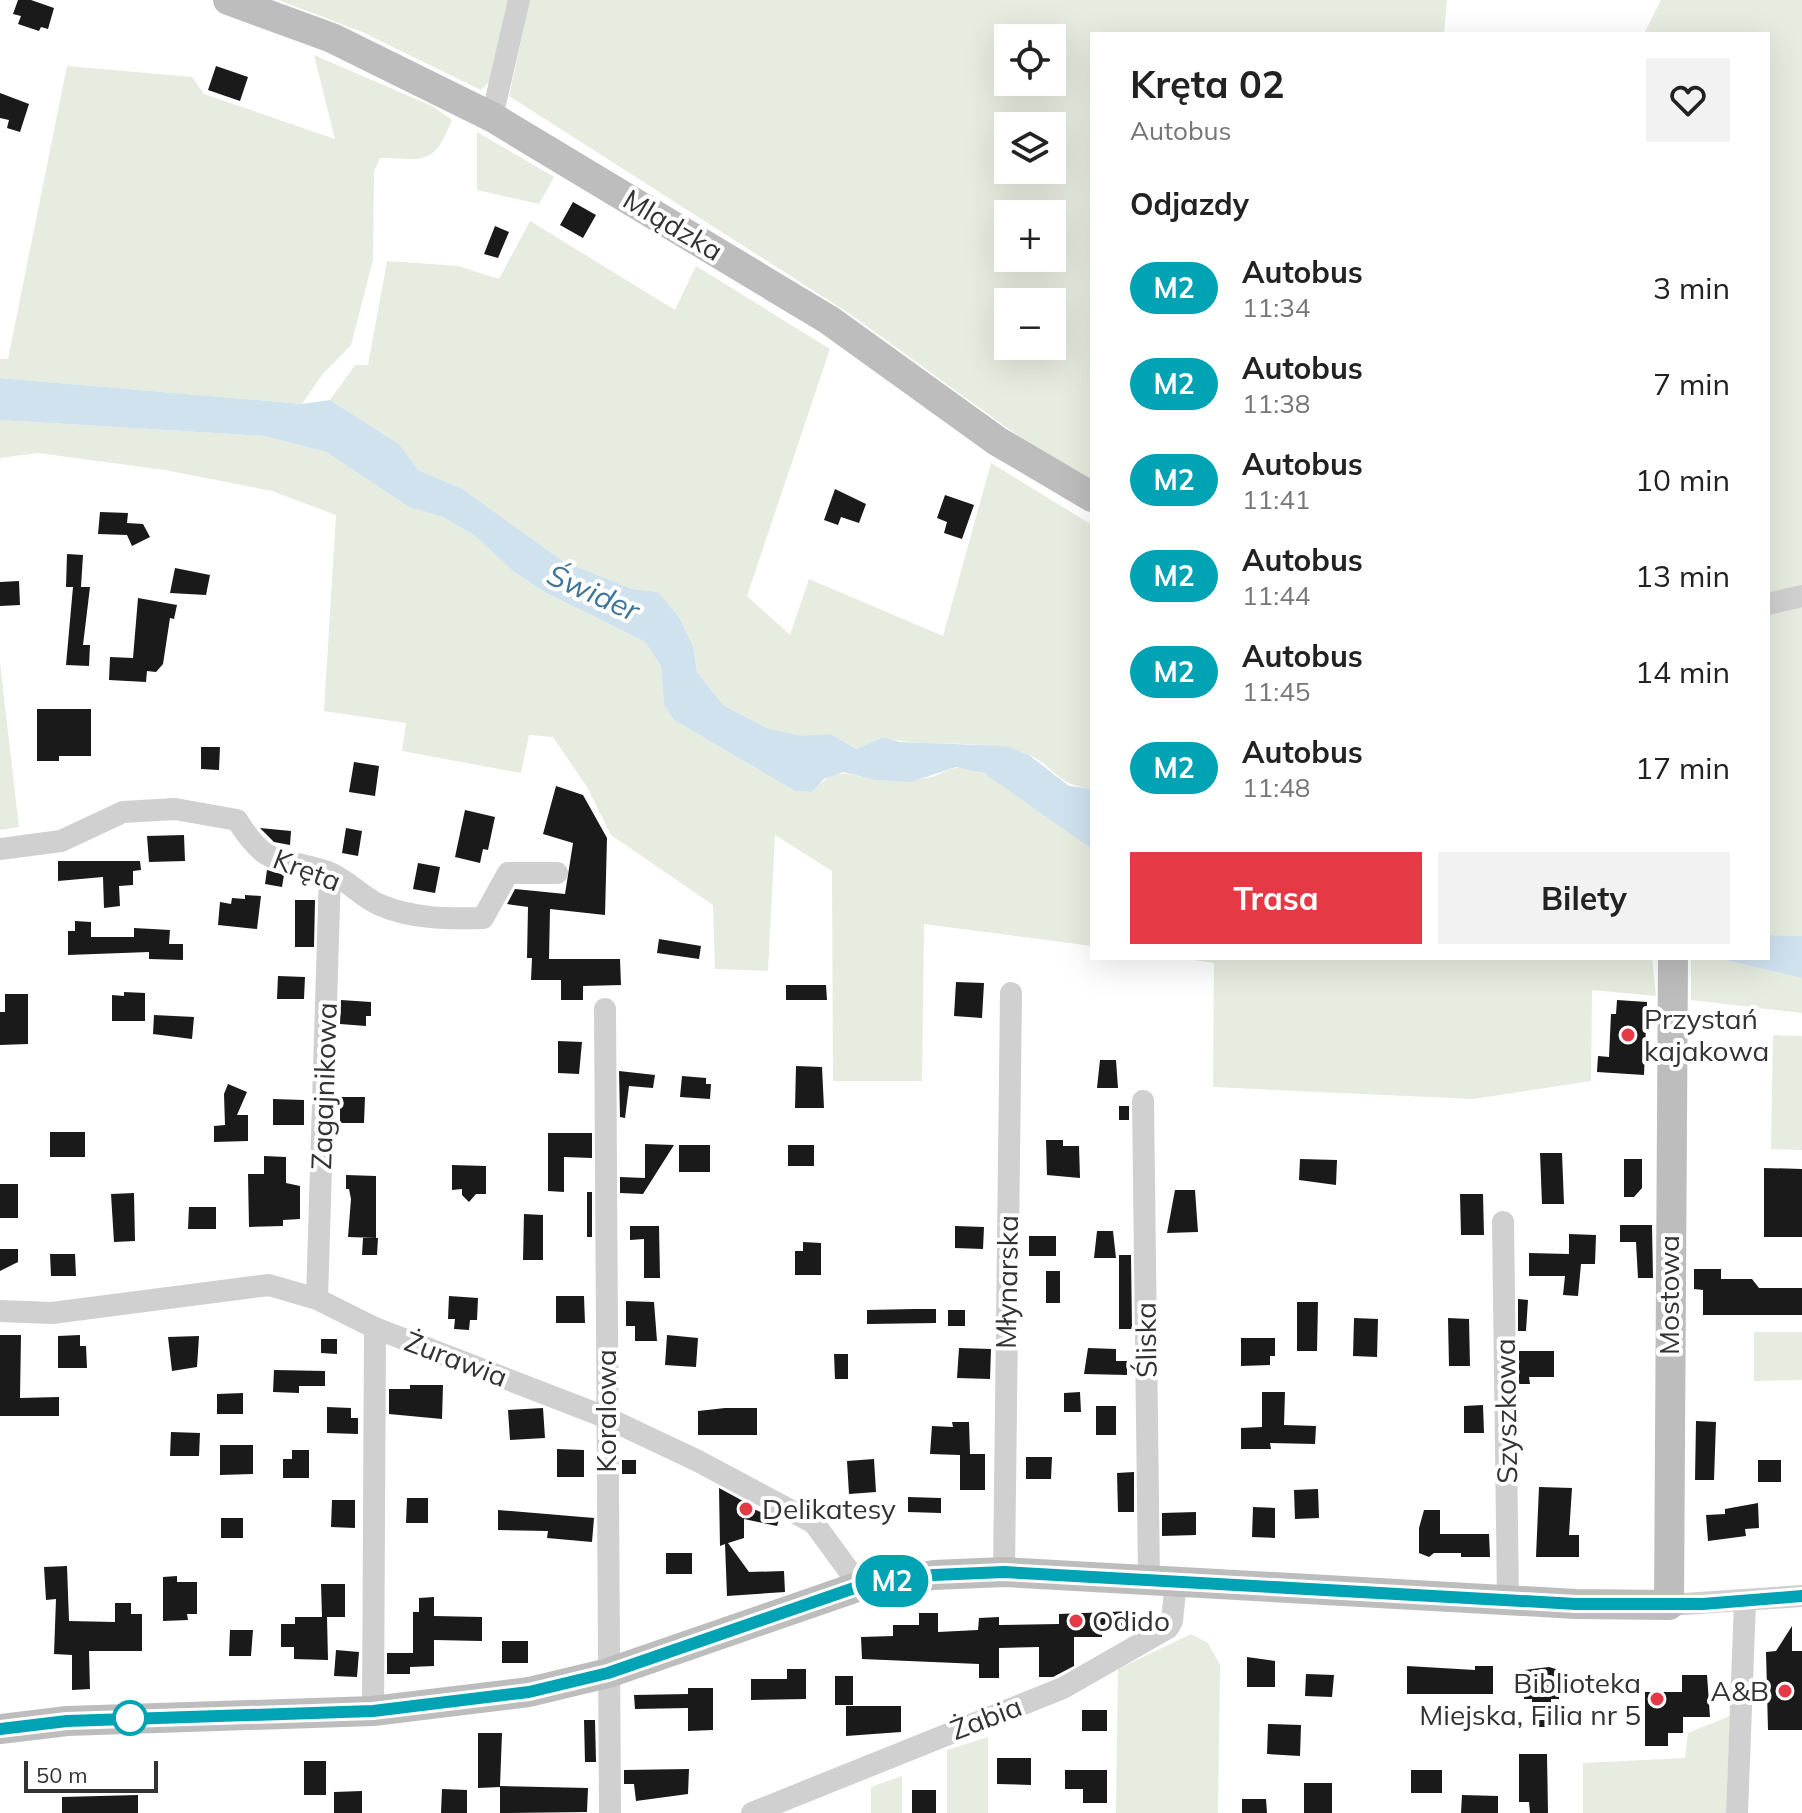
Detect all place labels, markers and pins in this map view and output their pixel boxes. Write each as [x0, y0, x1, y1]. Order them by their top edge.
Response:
place label: Przystań kajakowa [1644, 1001, 1769, 1068]
marker: Przystań kajakowa [1619, 1026, 1637, 1044]
place label: Delikatesy [762, 1491, 896, 1526]
marker: Delikatesy [737, 1500, 755, 1518]
place label: Odido [1092, 1603, 1170, 1638]
marker: Odido [1067, 1612, 1085, 1630]
place label: Biblioteka Miejska, Filia nr 5 [1419, 1665, 1641, 1732]
place label: A&B [1711, 1673, 1769, 1708]
marker: A&B [1776, 1682, 1794, 1700]
marker: Biblioteka Miejska, Filia nr 5 [1648, 1690, 1666, 1708]
unlabelled marker [113, 1701, 147, 1735]

